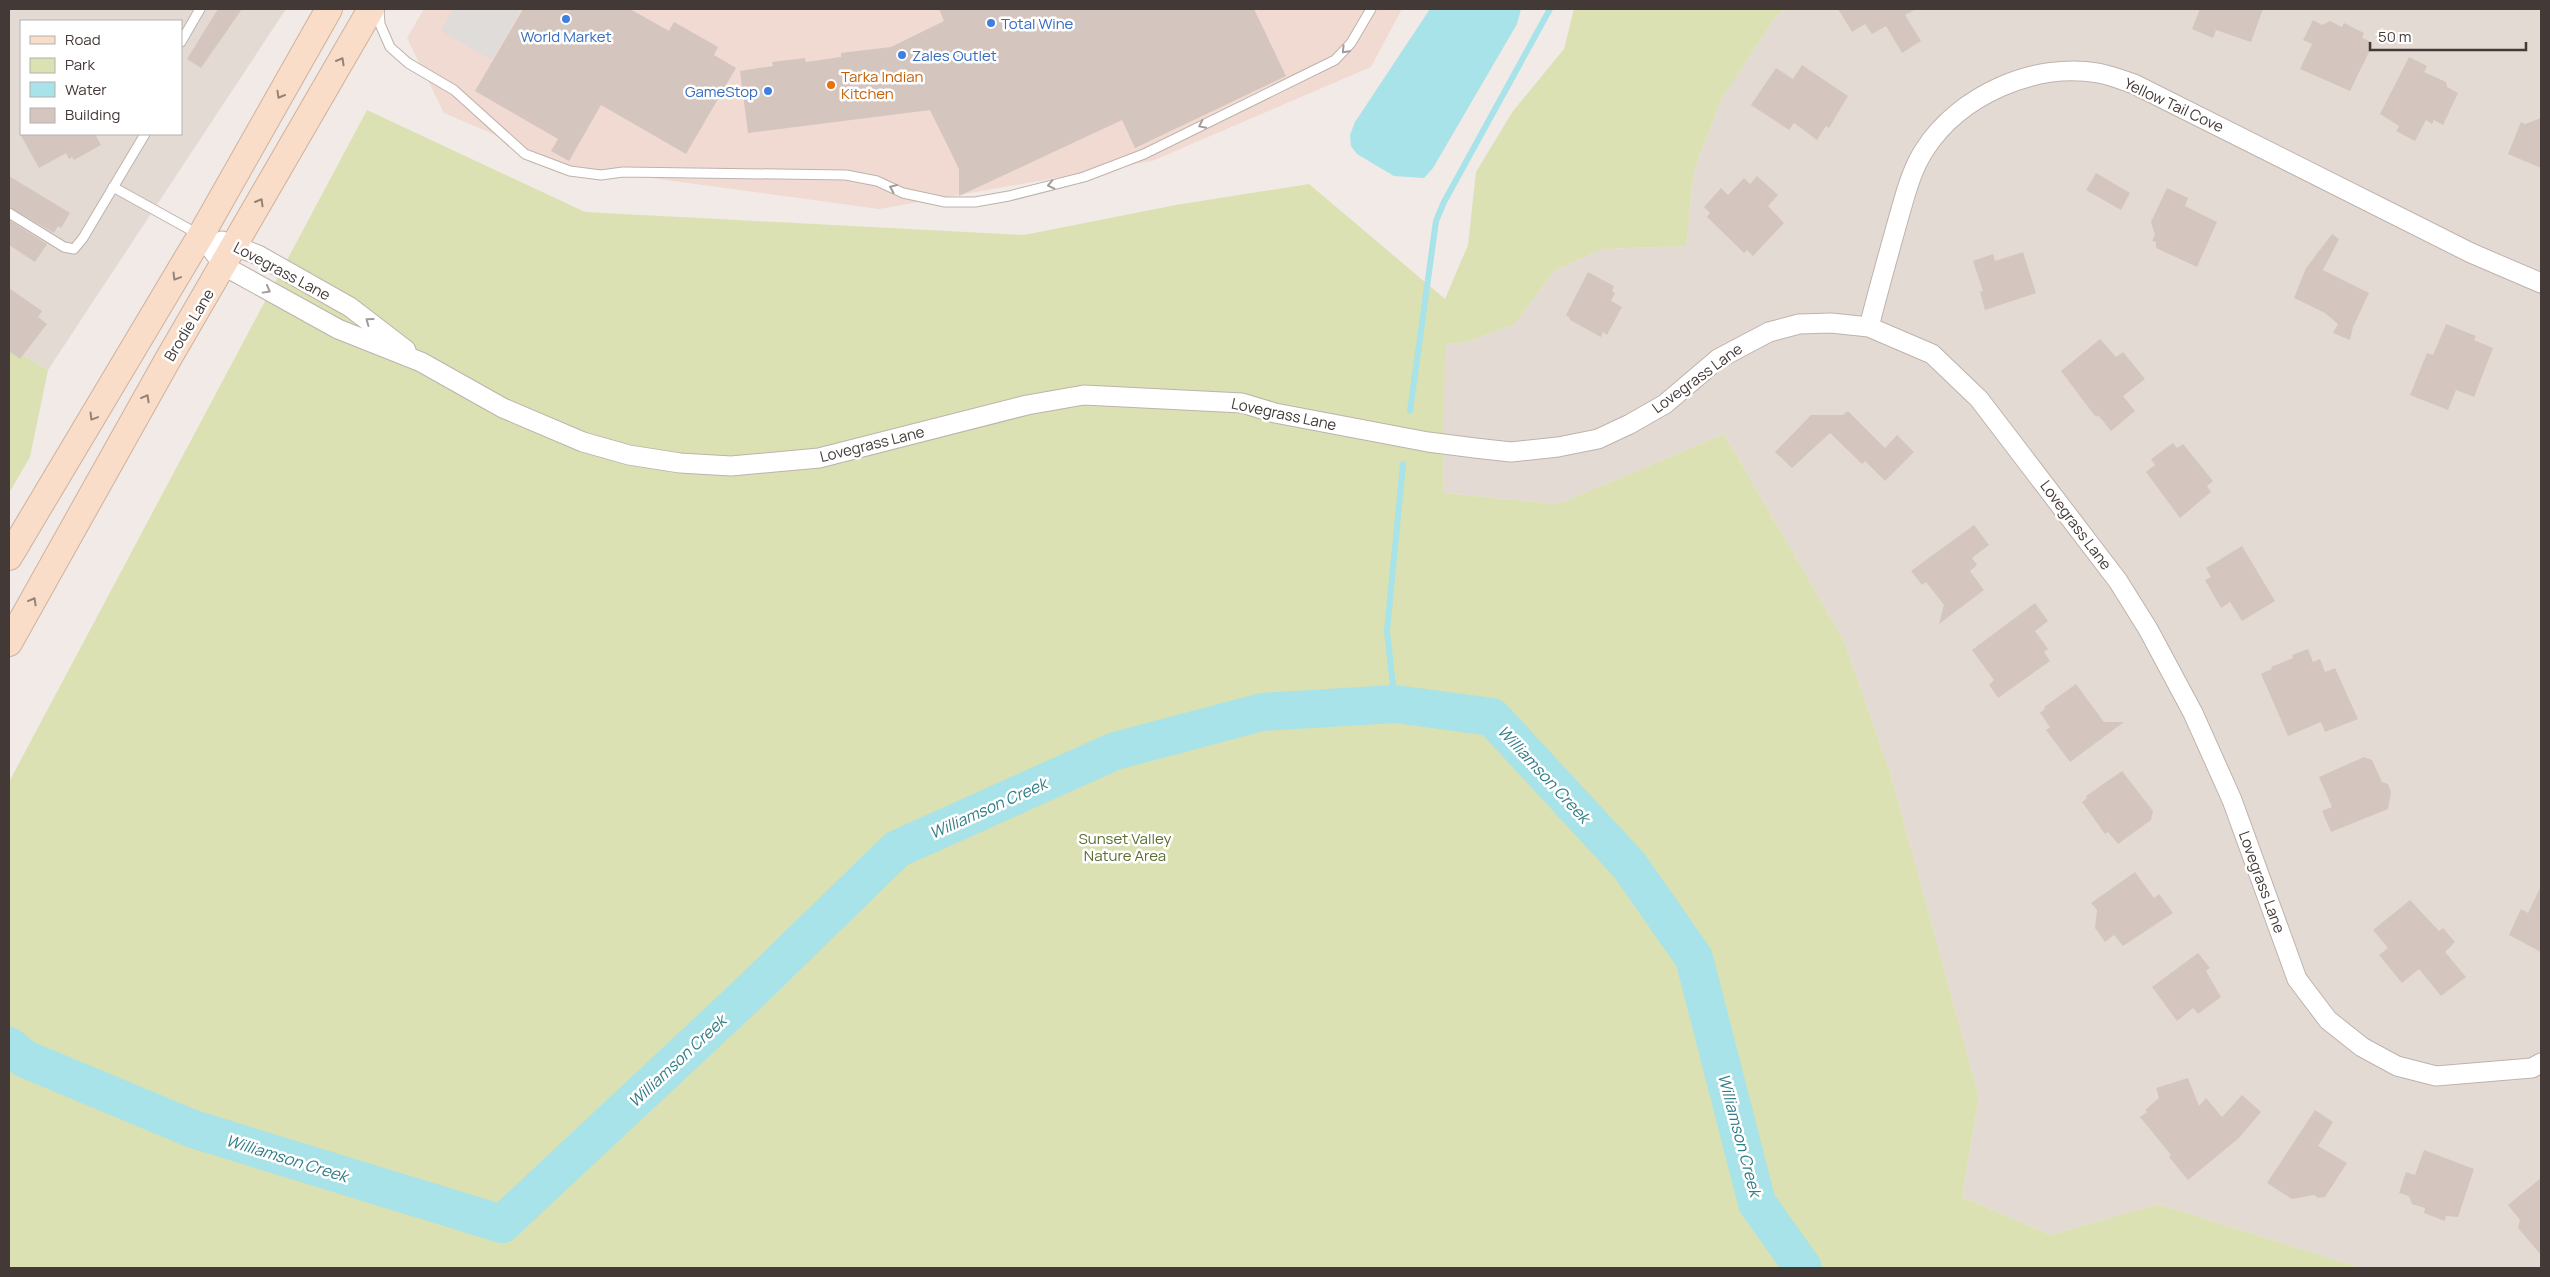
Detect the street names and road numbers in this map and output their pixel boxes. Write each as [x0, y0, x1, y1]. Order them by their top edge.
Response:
street label: Yellow Tail Cove [2121, 73, 2227, 137]
street label: Lovegrass Lane [230, 237, 334, 305]
street label: Brodie Lane [159, 285, 219, 365]
street label: Lovegrass Lane [1648, 338, 1747, 418]
street label: Lovegrass Lane [1229, 393, 1339, 435]
street label: Lovegrass Lane [818, 421, 927, 467]
street label: Lovegrass Lane [2035, 476, 2117, 574]
street label: Lovegrass Lane [2234, 828, 2290, 936]

